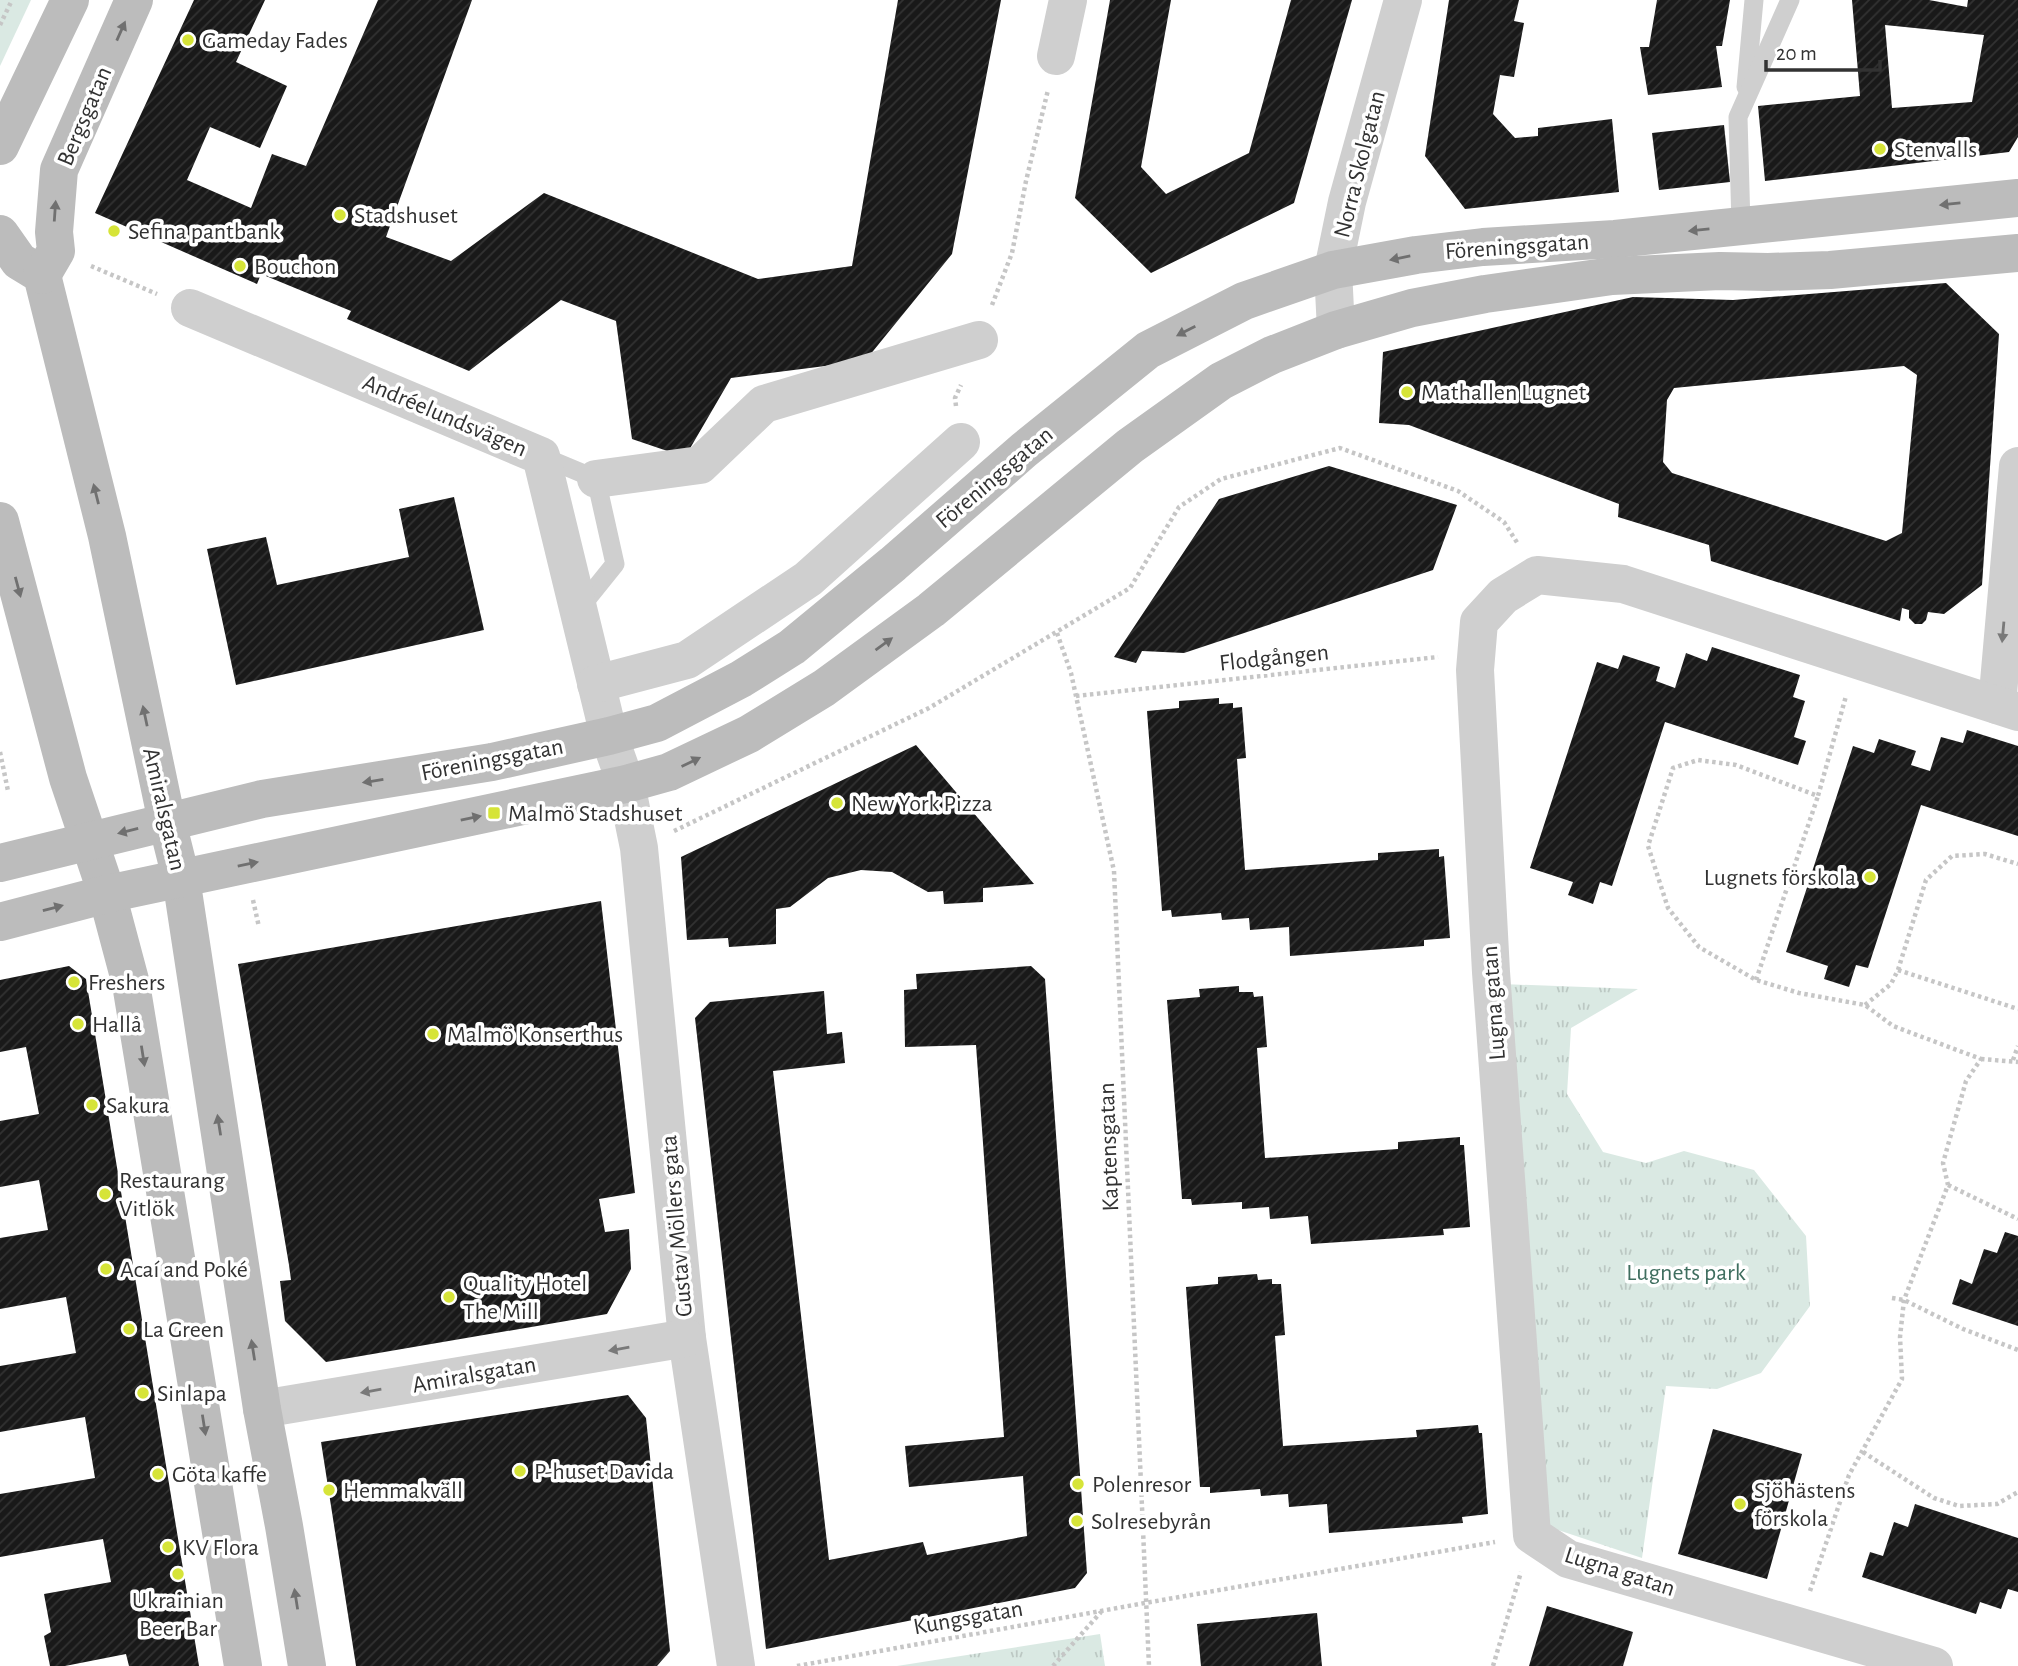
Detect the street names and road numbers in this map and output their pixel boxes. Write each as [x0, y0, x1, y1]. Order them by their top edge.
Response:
street label: Bergsgatan [53, 63, 117, 170]
street label: Norra Skolgatan [1330, 88, 1390, 240]
street label: Föreningsgatan [1444, 230, 1590, 264]
street label: Andréelundsvägen [359, 371, 530, 461]
street label: Föreningsgatan [932, 422, 1058, 533]
street label: Flodgången [1218, 640, 1330, 676]
street label: Föreningsgatan [419, 734, 565, 786]
street label: Amiralsgatan [138, 745, 190, 873]
street label: Lugna gatan [1478, 945, 1510, 1061]
street label: Kaptensgatan [1095, 1082, 1123, 1212]
street label: Gustav Möllers gata [657, 1134, 697, 1318]
street label: Amiralsgatan [410, 1352, 538, 1398]
street label: Lugna gatan [1561, 1543, 1678, 1601]
street label: Kungsgatan [911, 1597, 1025, 1639]

